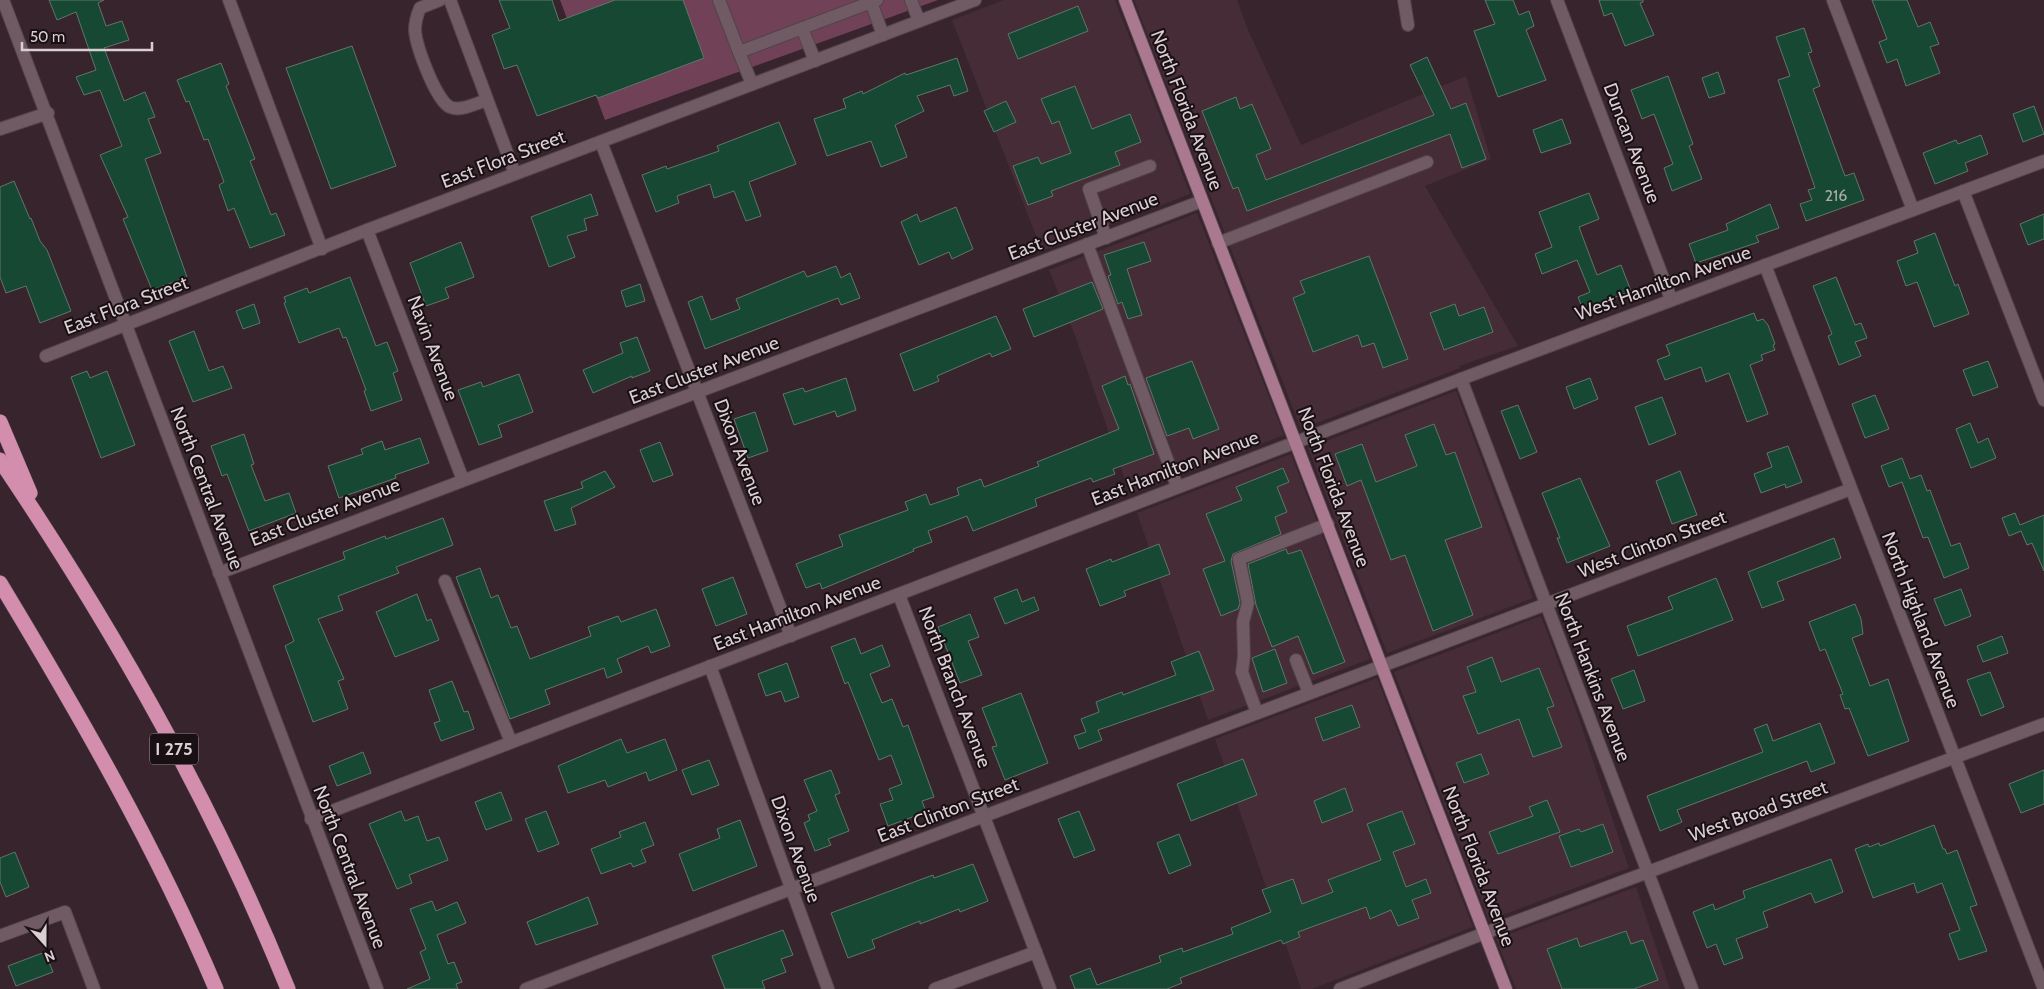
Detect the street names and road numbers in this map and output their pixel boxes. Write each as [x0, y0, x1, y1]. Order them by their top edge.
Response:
street label: North Florida Avenue [1146, 27, 1228, 194]
street label: Duncan Avenue [1598, 80, 1666, 207]
street label: East Flora Street [438, 125, 569, 193]
street label: East Cluster Avenue [1005, 187, 1161, 265]
street label: West Hamilton Avenue [1572, 240, 1754, 325]
street label: East Flora Street [61, 271, 192, 339]
street label: Navin Avenue [402, 292, 464, 404]
street label: East Cluster Avenue [626, 331, 782, 409]
street label: Dixon Avenue [709, 396, 771, 509]
street label: North Central Avenue [165, 403, 249, 573]
street label: North Florida Avenue [1293, 404, 1375, 571]
street label: East Hamilton Avenue [1088, 425, 1262, 511]
street label: East Cluster Avenue [247, 473, 403, 551]
street label: West Clinton Street [1575, 505, 1730, 583]
street label: North Highland Avenue [1877, 529, 1965, 712]
street label: East Hamilton Avenue [710, 570, 884, 656]
street label: North Hankins Avenue [1550, 589, 1636, 765]
street label: North Branch Avenue [914, 603, 996, 771]
road number: I 275 [150, 734, 198, 764]
street label: East Clinton Street [874, 772, 1022, 848]
street label: West Broad Street [1686, 775, 1831, 847]
street label: North Central Avenue [308, 782, 392, 952]
street label: North Florida Avenue [1438, 783, 1520, 950]
street label: Dixon Avenue [766, 792, 826, 906]

